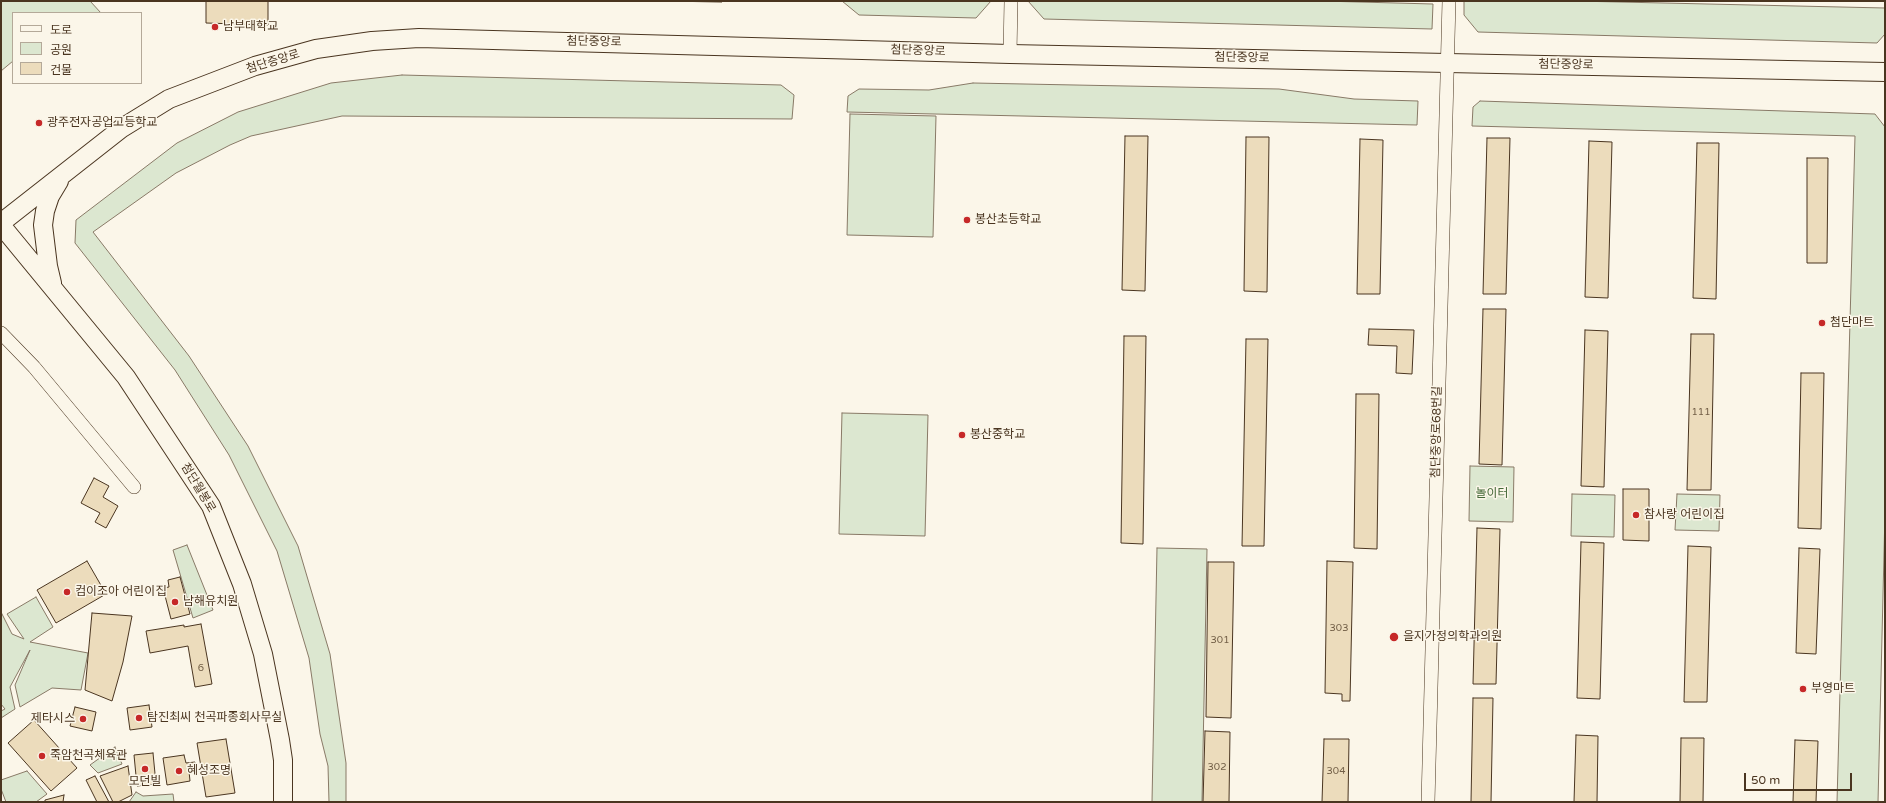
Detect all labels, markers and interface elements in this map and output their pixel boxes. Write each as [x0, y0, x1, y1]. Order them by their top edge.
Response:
legend [12, 12, 142, 84]
place label: 남부대학교 [223, 20, 278, 34]
marker: 남부대학교 [210, 22, 220, 32]
text: 도로 [50, 23, 72, 37]
street label: 첨단중앙로 [566, 34, 622, 50]
text: 공원 [50, 43, 72, 57]
street label: 첨단중앙로 [890, 43, 946, 59]
street label: 첨단중앙로 [245, 47, 301, 77]
street label: 첨단중앙로 [1214, 50, 1270, 66]
street label: 첨단중앙로 [1538, 57, 1594, 73]
text: 건물 [50, 63, 72, 77]
place label: 광주전자공업고등학교 [47, 116, 157, 130]
marker: 광주전자공업고등학교 [34, 118, 44, 128]
place label: 봉산초등학교 [975, 213, 1041, 227]
marker: 봉산초등학교 [962, 215, 972, 225]
place label: 첨단마트 [1830, 316, 1874, 330]
marker: 첨단마트 [1817, 318, 1827, 328]
street label: 첨단중앙로68번길 [1429, 386, 1445, 478]
house number: 111 [1692, 406, 1710, 418]
place label: 봉산중학교 [970, 428, 1025, 442]
marker: 봉산중학교 [957, 430, 967, 440]
street label: 첨단월봉로 [178, 461, 218, 515]
park label: 놀이터 [1475, 487, 1509, 501]
place label: 참사랑 어린이집 [1644, 508, 1724, 522]
marker: 참사랑 어린이집 [1631, 510, 1641, 520]
place label: 컴이조아 어린이집 [75, 585, 166, 599]
marker: 컴이조아 어린이집 [62, 587, 72, 597]
place label: 남해유치원 [183, 595, 238, 609]
marker: 남해유치원 [170, 597, 180, 607]
house number: 303 [1330, 622, 1348, 634]
place label: 을지가정의학과의원 [1403, 630, 1502, 644]
marker: 을지가정의학과의원 [1388, 631, 1400, 643]
house number: 301 [1211, 634, 1229, 646]
house number: 6 [198, 662, 204, 674]
place label: 부영마트 [1811, 682, 1855, 696]
marker: 부영마트 [1798, 684, 1808, 694]
place label: 탐진최씨 천곡파종회사무실 [147, 711, 283, 725]
place label: 제타시스 [31, 712, 75, 726]
marker: 탐진최씨 천곡파종회사무실 [134, 713, 144, 723]
marker: 제타시스 [78, 714, 88, 724]
place label: 죽암천곡체육관 [50, 749, 127, 763]
marker: 죽암천곡체육관 [37, 751, 47, 761]
house number: 302 [1208, 761, 1226, 773]
marker: 모던빌 [140, 764, 150, 774]
place label: 혜성조명 [187, 764, 231, 778]
house number: 304 [1327, 765, 1345, 777]
scale bar [1746, 765, 1854, 791]
marker: 혜성조명 [174, 766, 184, 776]
text: 50 m [1751, 773, 1780, 787]
place label: 모던빌 [128, 775, 162, 789]

